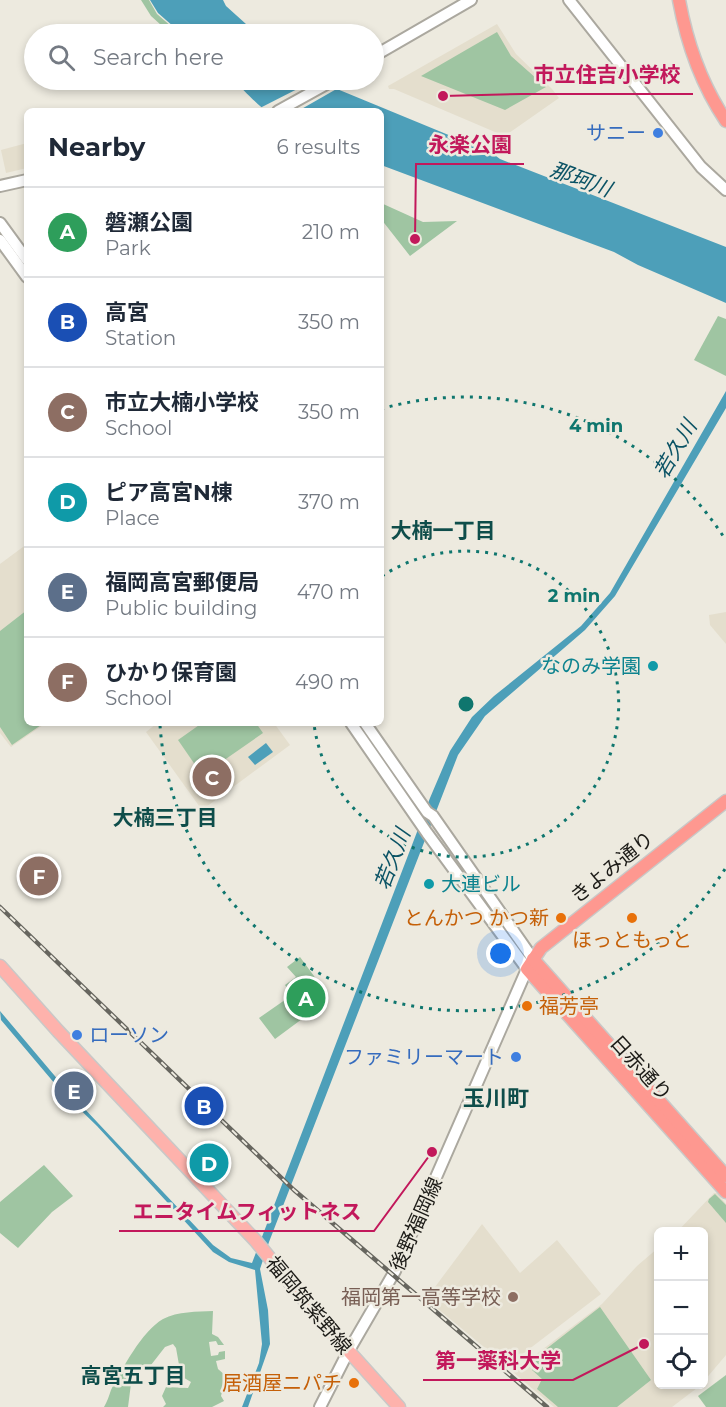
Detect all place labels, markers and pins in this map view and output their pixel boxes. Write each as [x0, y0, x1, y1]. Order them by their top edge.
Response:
callout: 市立住吉小学校 [522, 55, 693, 94]
place label: サニー [586, 121, 646, 145]
callout: 永楽公園 [416, 125, 524, 164]
marker: サニー [651, 126, 665, 140]
place label: なのみ学園 [541, 654, 641, 678]
marker: なのみ学園 [646, 659, 660, 673]
centre of rings [456, 694, 476, 714]
pin: C [192, 754, 232, 800]
pin: F [20, 854, 58, 898]
place label: 大連ビル [441, 872, 521, 896]
marker: 大連ビル [422, 877, 436, 891]
place label: とんかつ かつ新 [404, 906, 549, 930]
marker: とんかつ かつ新 [554, 911, 568, 925]
marker: ほっともっと [625, 911, 639, 925]
place label: ほっともっと [572, 928, 692, 952]
pin: A [286, 976, 326, 1020]
place label: 福芳亭 [539, 994, 599, 1018]
marker: 福芳亭 [520, 999, 534, 1013]
place label: ローソン [89, 1023, 169, 1047]
marker: ローソン [70, 1028, 84, 1042]
place label: ファミリーマート [344, 1045, 504, 1069]
marker: ファミリーマート [509, 1050, 523, 1064]
pin: E [54, 1068, 94, 1114]
pin: B [184, 1084, 224, 1128]
pin: D [190, 1140, 228, 1186]
callout: エニタイムフィットネス [119, 1192, 374, 1231]
place label: 福岡第一高等学校 [341, 1285, 501, 1309]
marker: 福岡第一高等学校 [506, 1290, 520, 1304]
callout: 第一薬科大学 [423, 1341, 573, 1380]
place label: 居酒屋ニパチ [222, 1371, 342, 1395]
marker: 居酒屋ニパチ [347, 1376, 361, 1390]

